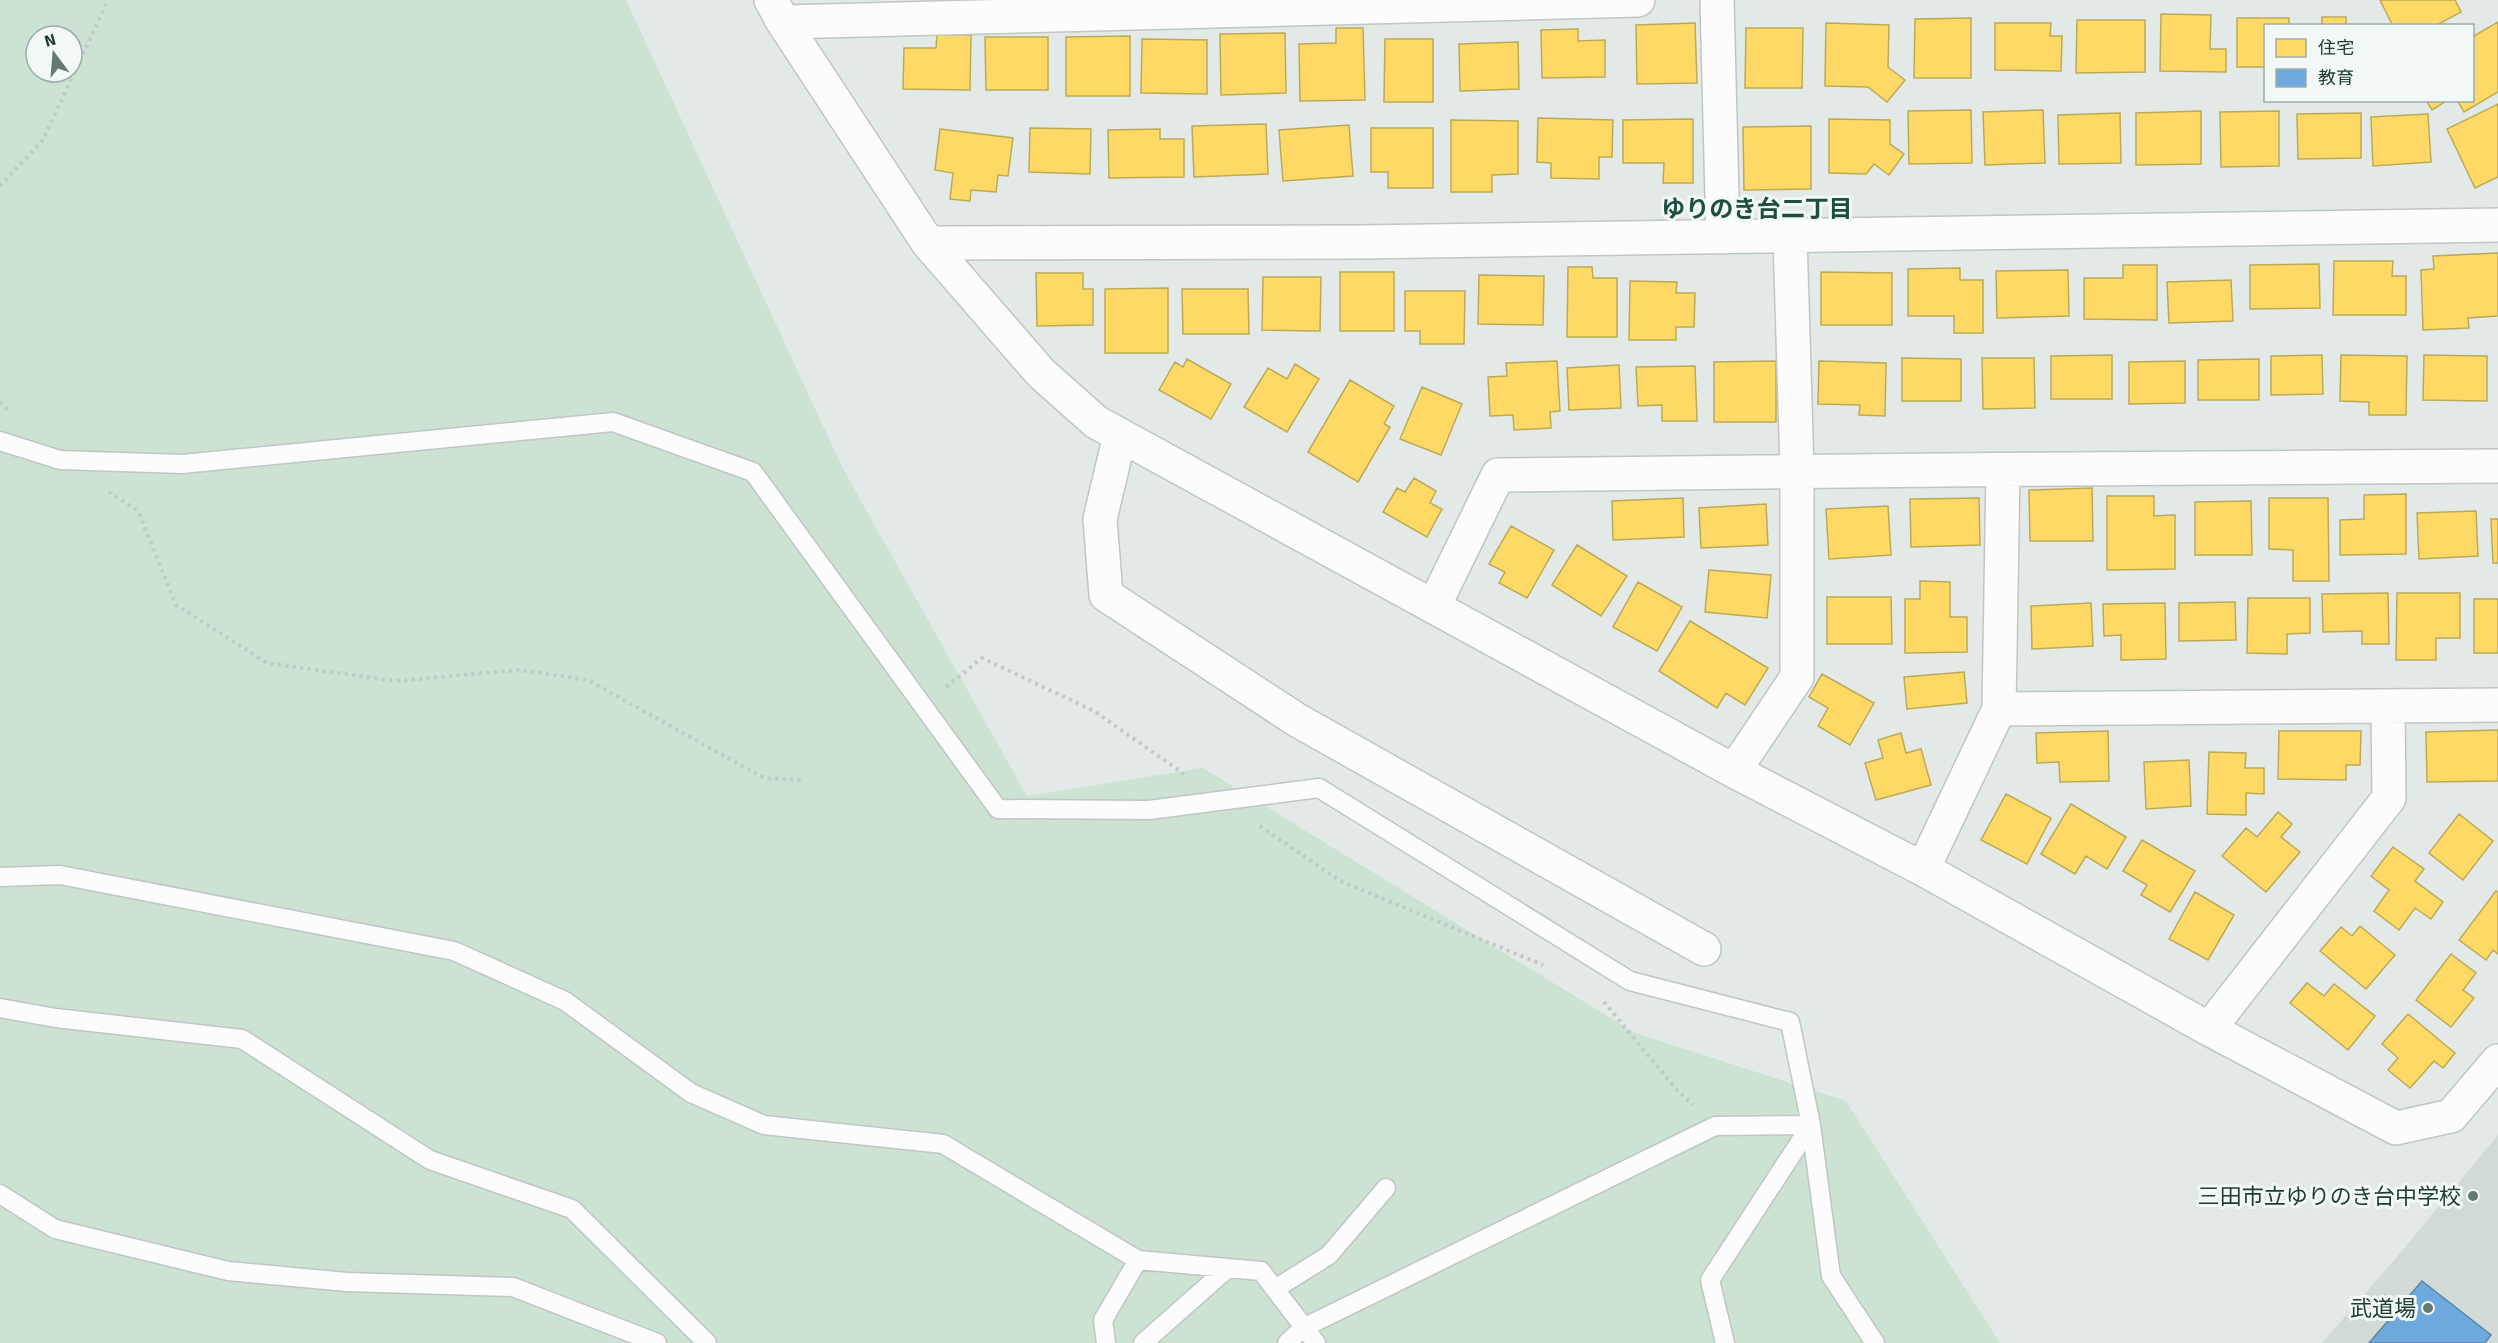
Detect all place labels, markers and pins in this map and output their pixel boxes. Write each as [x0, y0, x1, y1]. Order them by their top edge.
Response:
place label: 三田市立ゆりのき台中学校 [2198, 1183, 2461, 1210]
marker: 三田市立ゆりのき台中学校 [2466, 1189, 2480, 1203]
place label: 武道場 [2350, 1295, 2416, 1322]
marker: 武道場 [2421, 1301, 2435, 1315]

